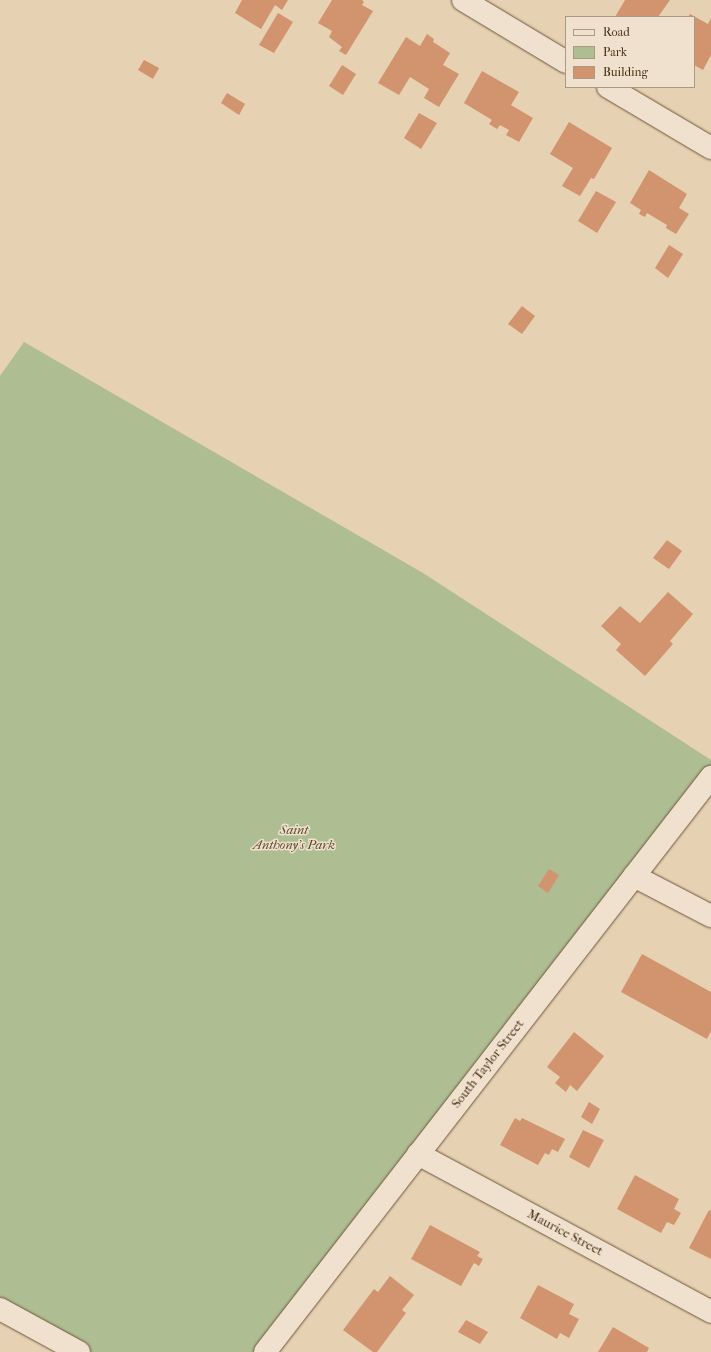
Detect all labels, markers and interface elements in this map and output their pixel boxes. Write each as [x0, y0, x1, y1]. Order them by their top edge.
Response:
legend [565, 16, 695, 88]
text: Road [603, 25, 630, 39]
text: Park [603, 45, 627, 59]
text: Building [603, 65, 648, 79]
park label: Saint Anthony's Park [253, 823, 335, 854]
street label: South Taylor Street [449, 1017, 527, 1111]
street label: Maurice Street [524, 1206, 606, 1260]

